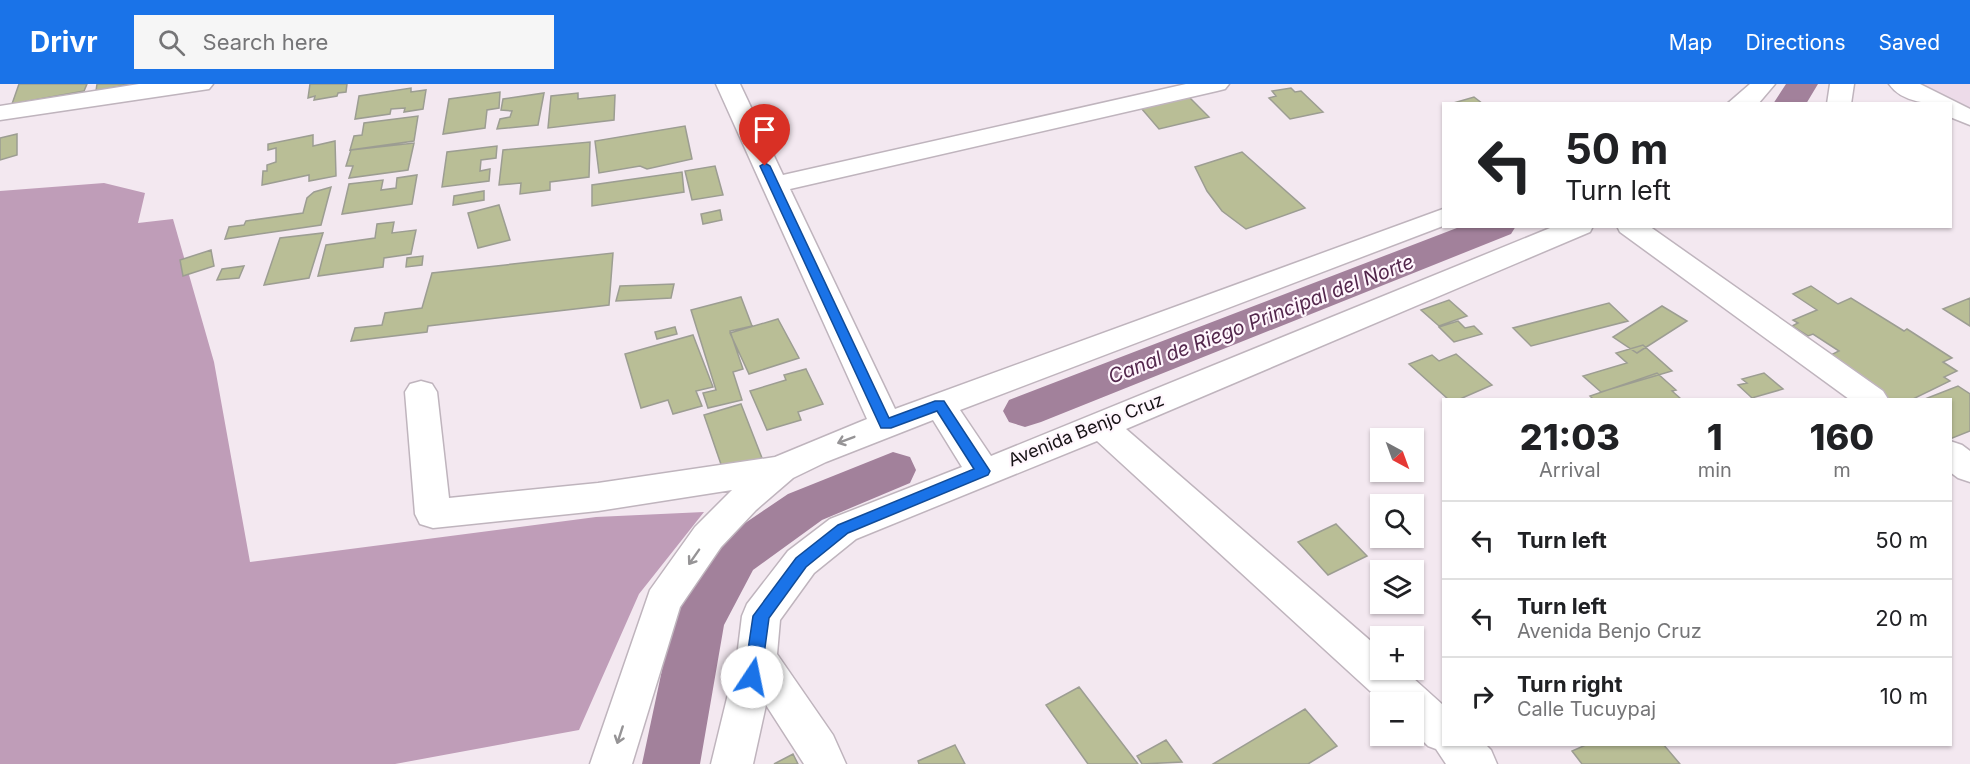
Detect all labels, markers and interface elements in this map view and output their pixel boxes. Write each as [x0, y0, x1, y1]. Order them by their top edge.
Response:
search box [134, 15, 554, 69]
text: Drivr [30, 25, 98, 59]
icon: search [155, 26, 188, 59]
text: Search here [203, 29, 328, 55]
text: Map [1669, 30, 1712, 55]
text: Directions [1745, 30, 1846, 55]
text: Saved [1879, 30, 1940, 55]
pin [739, 104, 790, 166]
icon: arrive [748, 113, 781, 146]
text: 50 m [1565, 123, 1668, 174]
icon: left [1466, 126, 1544, 204]
text: Turn left [1565, 174, 1671, 207]
water label: Canal de Riego Principal del Norte [1105, 249, 1417, 389]
street label: Avenida Benjo Cruz [1005, 389, 1167, 470]
text: 21:03 [1520, 415, 1620, 459]
text: 1 [1707, 415, 1723, 459]
text: 160 [1810, 415, 1874, 459]
north arrow [1370, 428, 1424, 482]
map controls [1370, 428, 1424, 746]
one-way arrow [837, 435, 855, 446]
text: Arrival [1539, 458, 1601, 482]
text: min [1698, 458, 1732, 482]
text: m [1833, 458, 1851, 482]
button: search [1370, 494, 1424, 548]
icon: left [1466, 524, 1499, 557]
text: Turn left [1517, 527, 1607, 553]
text: 50 m [1875, 527, 1928, 553]
one-way arrow [688, 549, 700, 565]
button: layers [1370, 560, 1424, 614]
text: Turn left [1517, 593, 1607, 619]
icon: left [1466, 602, 1499, 635]
text: 20 m [1875, 605, 1928, 631]
text: Avenida Benjo Cruz [1517, 619, 1702, 643]
button: + [1370, 626, 1424, 680]
position arrow [720, 645, 784, 709]
text: Turn right [1517, 671, 1623, 697]
icon: right [1466, 680, 1499, 713]
text: 10 m [1880, 683, 1928, 709]
button: − [1370, 692, 1424, 746]
text: Calle Tucuypaj [1517, 697, 1656, 721]
one-way arrow [614, 725, 625, 744]

